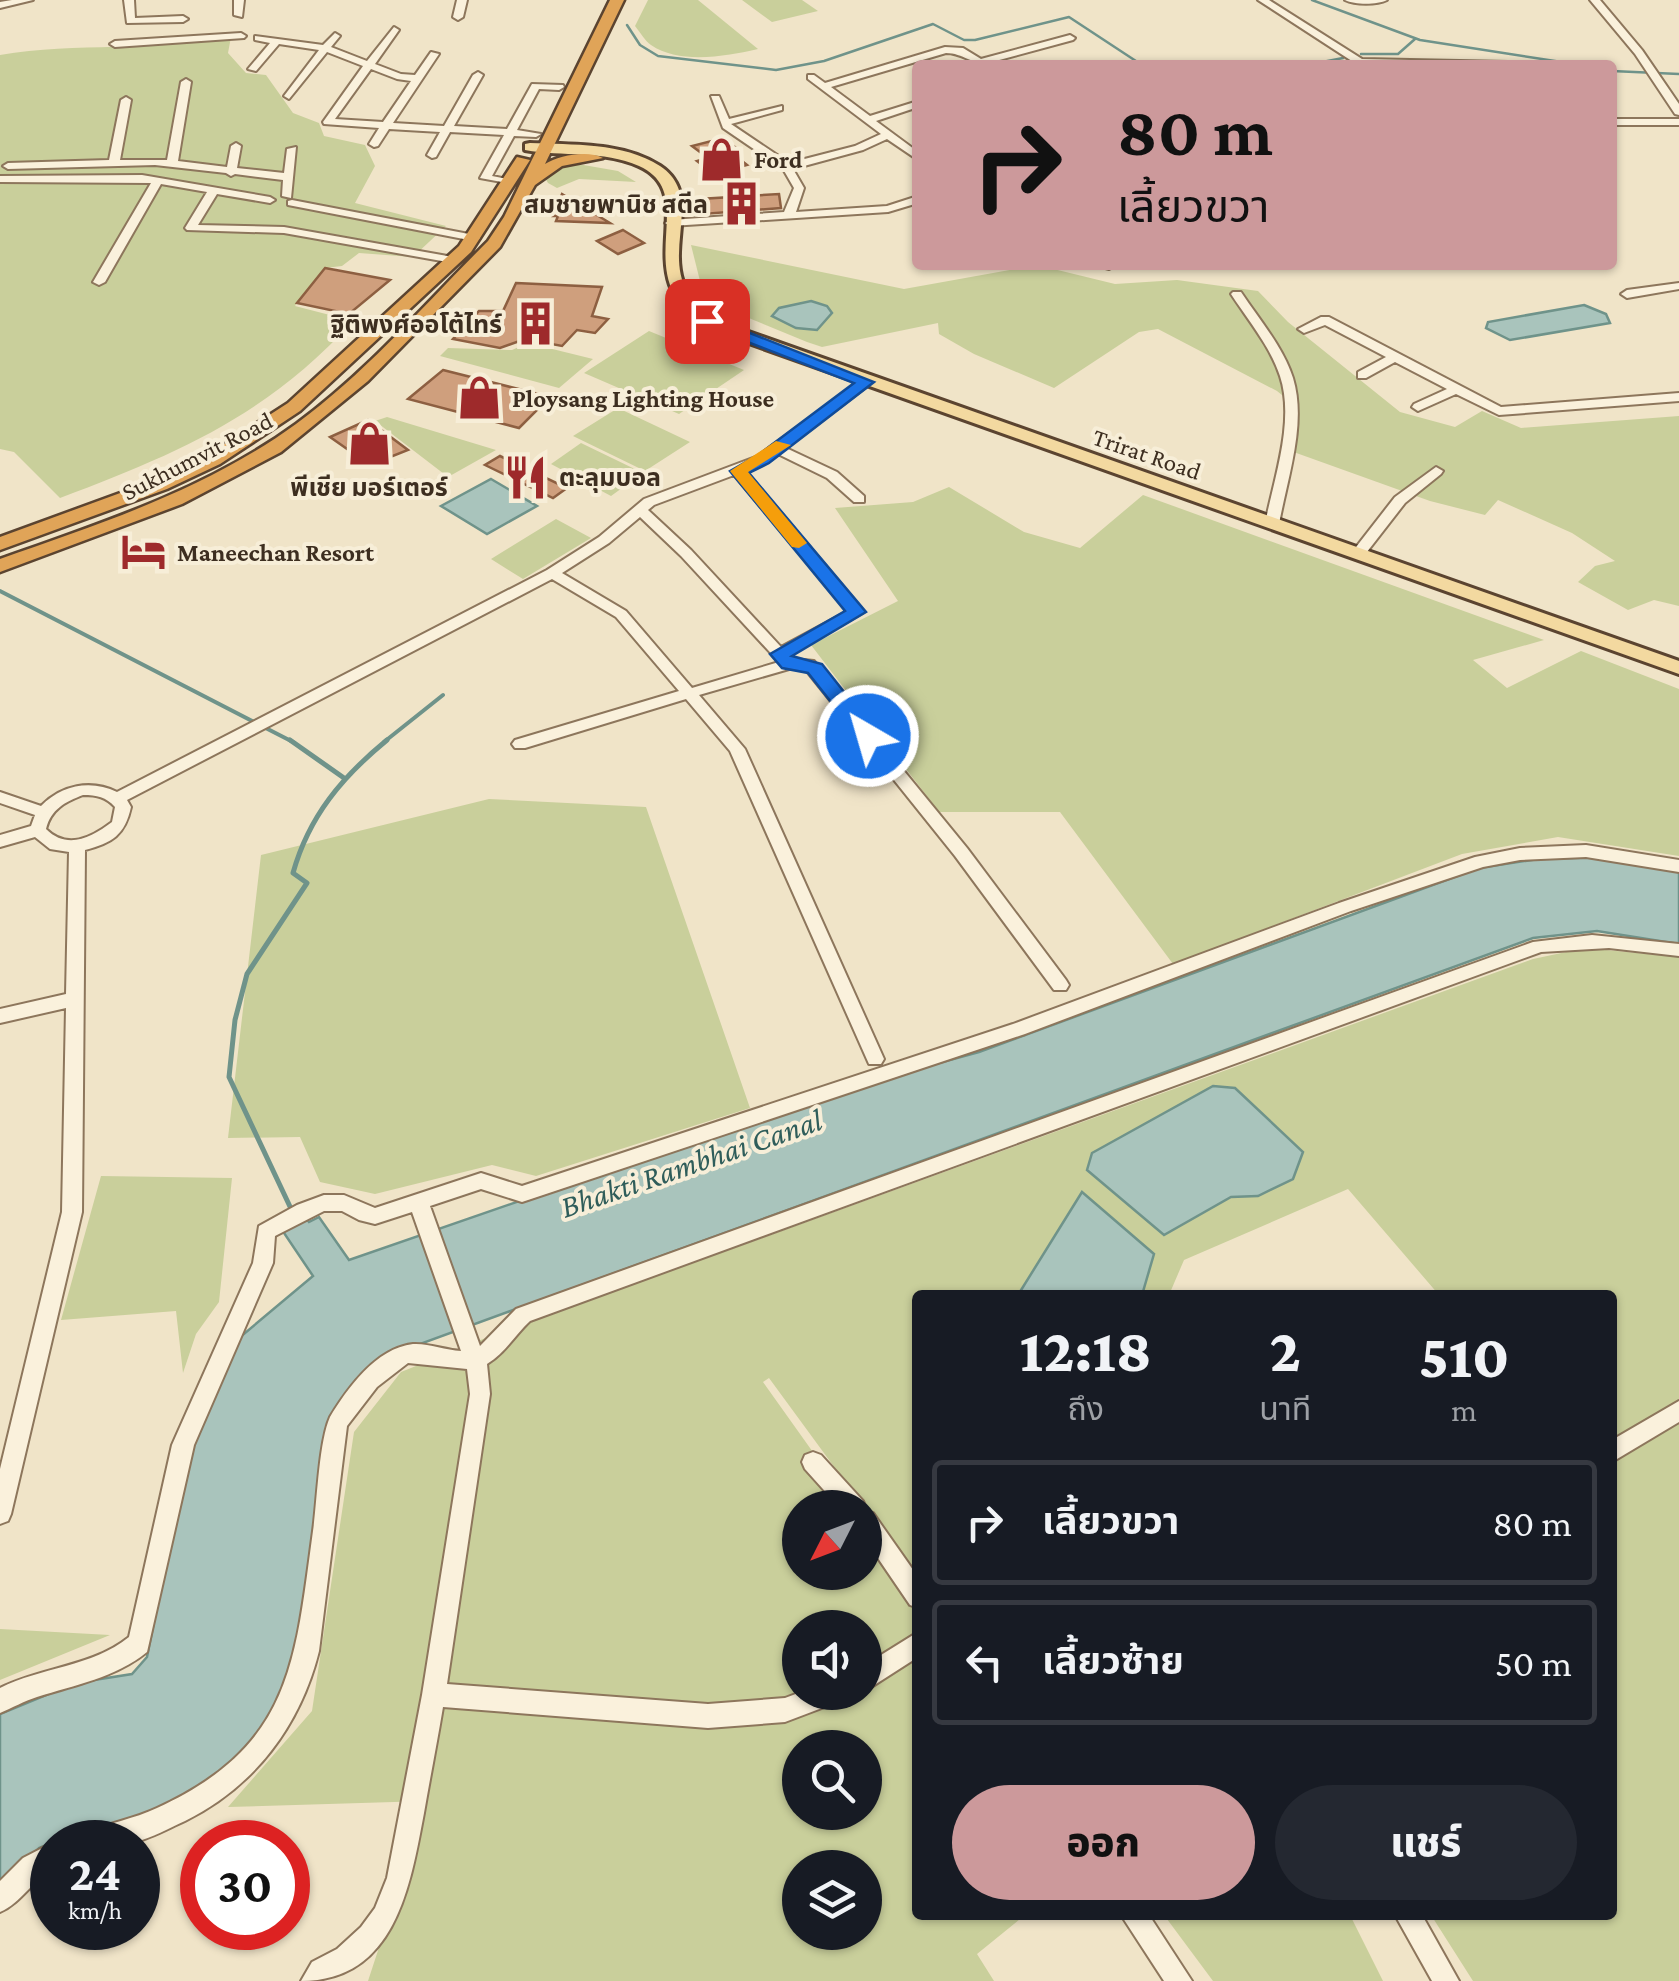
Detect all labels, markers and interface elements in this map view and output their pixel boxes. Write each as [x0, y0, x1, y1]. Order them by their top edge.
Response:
text: 80 m [1117, 92, 1273, 170]
icon: right [952, 100, 1082, 230]
shop icon: Ford [697, 135, 745, 183]
place label: Ford [754, 146, 803, 173]
building icon: สมชายพานิช สตีล [717, 180, 765, 228]
text: เลี้ยวขวา [1117, 182, 1269, 232]
place label: สมชายพานิช สตีล [524, 191, 708, 218]
pin [665, 279, 750, 364]
icon: arrive [680, 294, 735, 349]
building icon: ฐิติพงศ์ออโต้ไทร์ [511, 300, 559, 348]
place label: ฐิติพงศ์ออโต้ไทร์ [330, 311, 502, 338]
shop icon: Ploysang Lighting House [455, 374, 503, 422]
place label: Ploysang Lighting House [512, 385, 774, 412]
street label: Sukhumvit Road [117, 406, 277, 506]
shop icon: พีเชีย มอร์เตอร์ [345, 419, 393, 467]
street label: Trirat Road [1089, 423, 1205, 485]
restaurant icon: ตะลุมบอล [502, 453, 550, 501]
place label: ตะลุมบอล [559, 464, 661, 493]
place label: พีเชีย มอร์เตอร์ [290, 474, 448, 501]
hotel icon: Maneechan Resort [120, 528, 168, 576]
place label: Maneechan Resort [177, 539, 375, 566]
position arrow [816, 684, 920, 788]
water label: Bhakti Rambhai Canal [556, 1101, 828, 1225]
text: 12:18 [1020, 1317, 1152, 1384]
text: 2 [1270, 1317, 1301, 1384]
text: 510 [1419, 1323, 1509, 1390]
text: ถึง [1067, 1391, 1104, 1427]
text: นาที [1259, 1391, 1311, 1427]
text: m [1451, 1392, 1477, 1428]
north arrow [782, 1490, 882, 1590]
map controls [782, 1490, 882, 1950]
icon: right [957, 1495, 1012, 1550]
text: เลี้ยวขวา [1042, 1500, 1179, 1542]
text: 80 m [1492, 1502, 1572, 1544]
button: sound [782, 1610, 882, 1710]
icon: left [957, 1635, 1012, 1690]
text: เลี้ยวซ้าย [1042, 1640, 1184, 1682]
text: 50 m [1495, 1642, 1572, 1684]
button: search [782, 1730, 882, 1830]
button: ออก [952, 1785, 1255, 1900]
button: แชร์ [1275, 1785, 1577, 1900]
speed limit sign: 30 [180, 1820, 310, 1950]
text: 24 [69, 1845, 121, 1901]
button: layers [782, 1850, 882, 1950]
text: km/h [68, 1897, 122, 1924]

